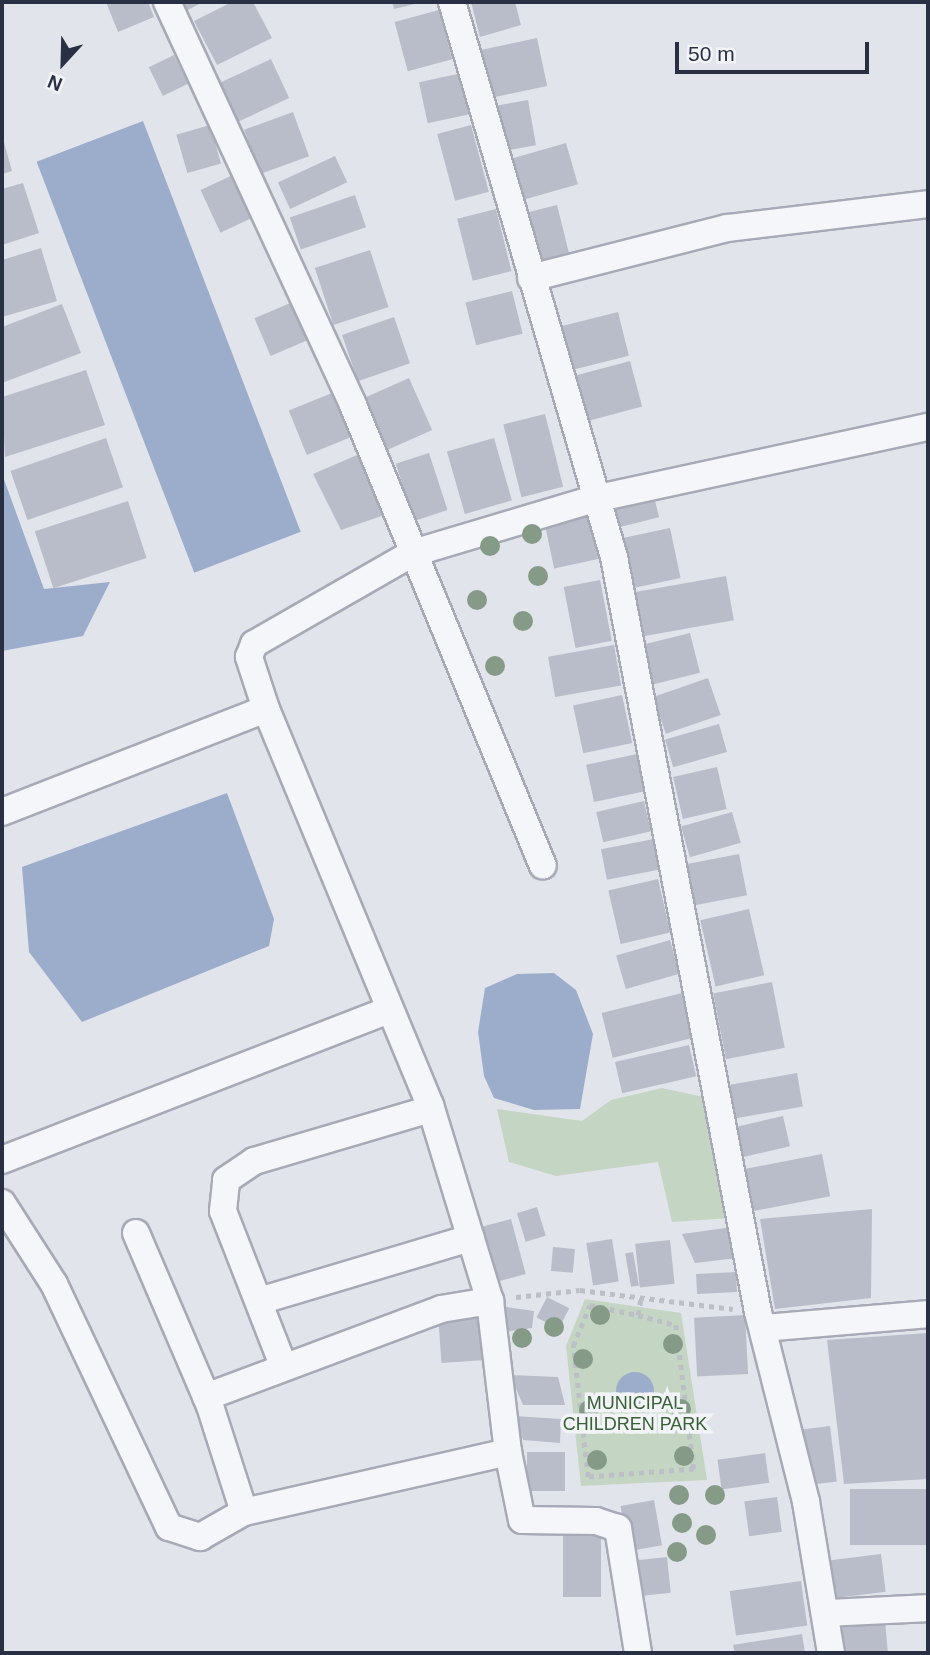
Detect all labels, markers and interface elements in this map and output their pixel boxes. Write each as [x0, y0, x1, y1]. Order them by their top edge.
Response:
north arrow [28, 28, 98, 98]
scale bar [678, 28, 872, 72]
text: 50 m [688, 42, 735, 65]
text: N [45, 71, 65, 95]
park label: MUNICIPAL CHILDREN PARK [563, 1393, 707, 1436]

